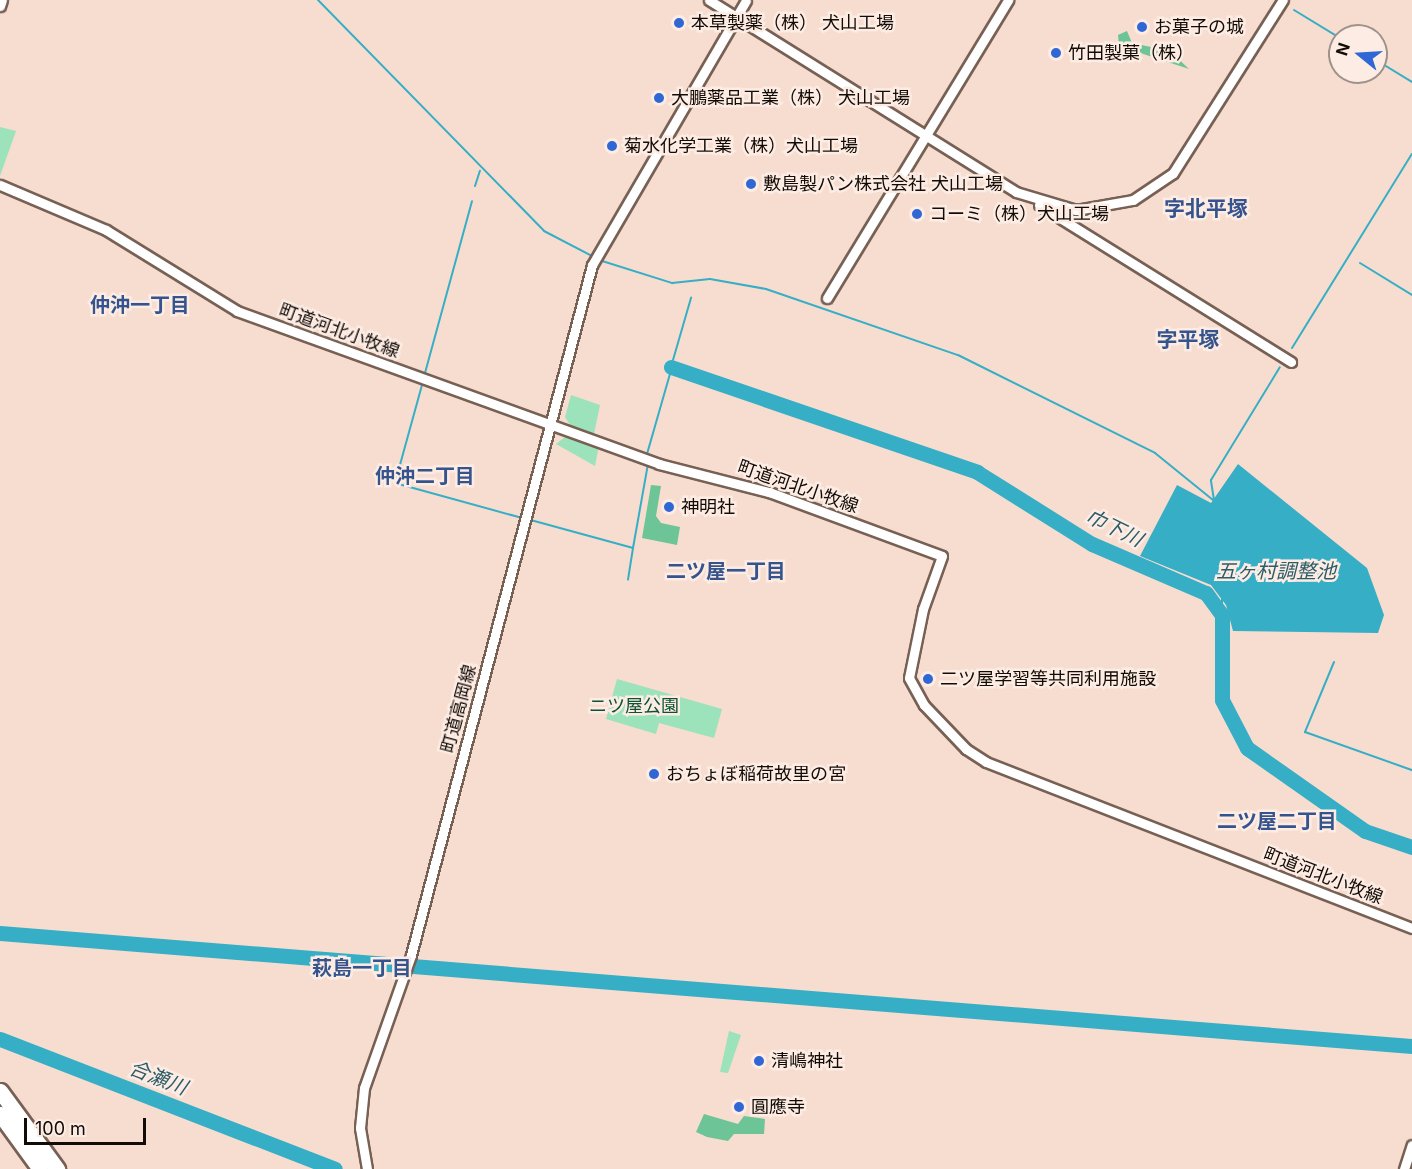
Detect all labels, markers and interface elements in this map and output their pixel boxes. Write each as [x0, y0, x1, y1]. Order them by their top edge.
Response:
place label: 本草製薬（株） 犬山工場 [691, 12, 894, 34]
marker: 本草製薬（株） 犬山工場 [672, 16, 686, 30]
place label: お菓子の城 [1154, 16, 1244, 38]
marker: お菓子の城 [1135, 20, 1149, 34]
north arrow [1328, 24, 1388, 84]
text: N [1331, 40, 1354, 58]
place label: 竹田製菓（株） [1068, 42, 1194, 64]
marker: 竹田製菓（株） [1049, 46, 1063, 60]
place label: 大鵬薬品工業（株） 犬山工場 [671, 87, 910, 109]
marker: 大鵬薬品工業（株） 犬山工場 [652, 91, 666, 105]
place label: 菊水化学工業（株）犬山工場 [624, 135, 858, 157]
marker: 菊水化学工業（株）犬山工場 [605, 139, 619, 153]
place label: 敷島製パン株式会社 犬山工場 [763, 173, 1002, 195]
marker: 敷島製パン株式会社 犬山工場 [744, 177, 758, 191]
district label: 字北平塚 [1164, 196, 1248, 222]
place label: コーミ（株）犬山工場 [929, 203, 1109, 225]
marker: コーミ（株）犬山工場 [910, 207, 924, 221]
district label: 仲沖一丁目 [90, 293, 190, 317]
street label: 町道河北小牧線 [276, 299, 402, 363]
district label: 字平塚 [1157, 327, 1219, 353]
street label: 町道河北小牧線 [735, 456, 861, 518]
district label: 仲沖二丁目 [375, 464, 475, 488]
place label: 神明社 [681, 496, 735, 518]
marker: 神明社 [662, 500, 676, 514]
water label: 巾下川 [1082, 504, 1146, 552]
district label: 二ツ屋一丁目 [666, 559, 786, 583]
water label: 五ヶ村調整池 [1216, 559, 1336, 583]
street label: 町道高岡線 [437, 663, 481, 755]
place label: 二ツ屋学習等共同利用施設 [940, 668, 1156, 690]
marker: 二ツ屋学習等共同利用施設 [921, 672, 935, 686]
park label: ニツ屋公園 [589, 695, 679, 717]
place label: おちょぼ稲荷故里の宮 [666, 763, 846, 785]
marker: おちょぼ稲荷故里の宮 [647, 767, 661, 781]
district label: 二ツ屋二丁目 [1217, 809, 1337, 833]
street label: 町道河北小牧線 [1260, 843, 1386, 909]
district label: 萩島一丁目 [312, 956, 412, 980]
place label: 清嶋神社 [771, 1050, 843, 1072]
marker: 清嶋神社 [752, 1054, 766, 1068]
water label: 合瀬川 [126, 1056, 190, 1100]
place label: 圓應寺 [751, 1096, 805, 1118]
marker: 圓應寺 [732, 1100, 746, 1114]
scale bar [27, 1106, 148, 1144]
text: 100 m [35, 1118, 86, 1139]

